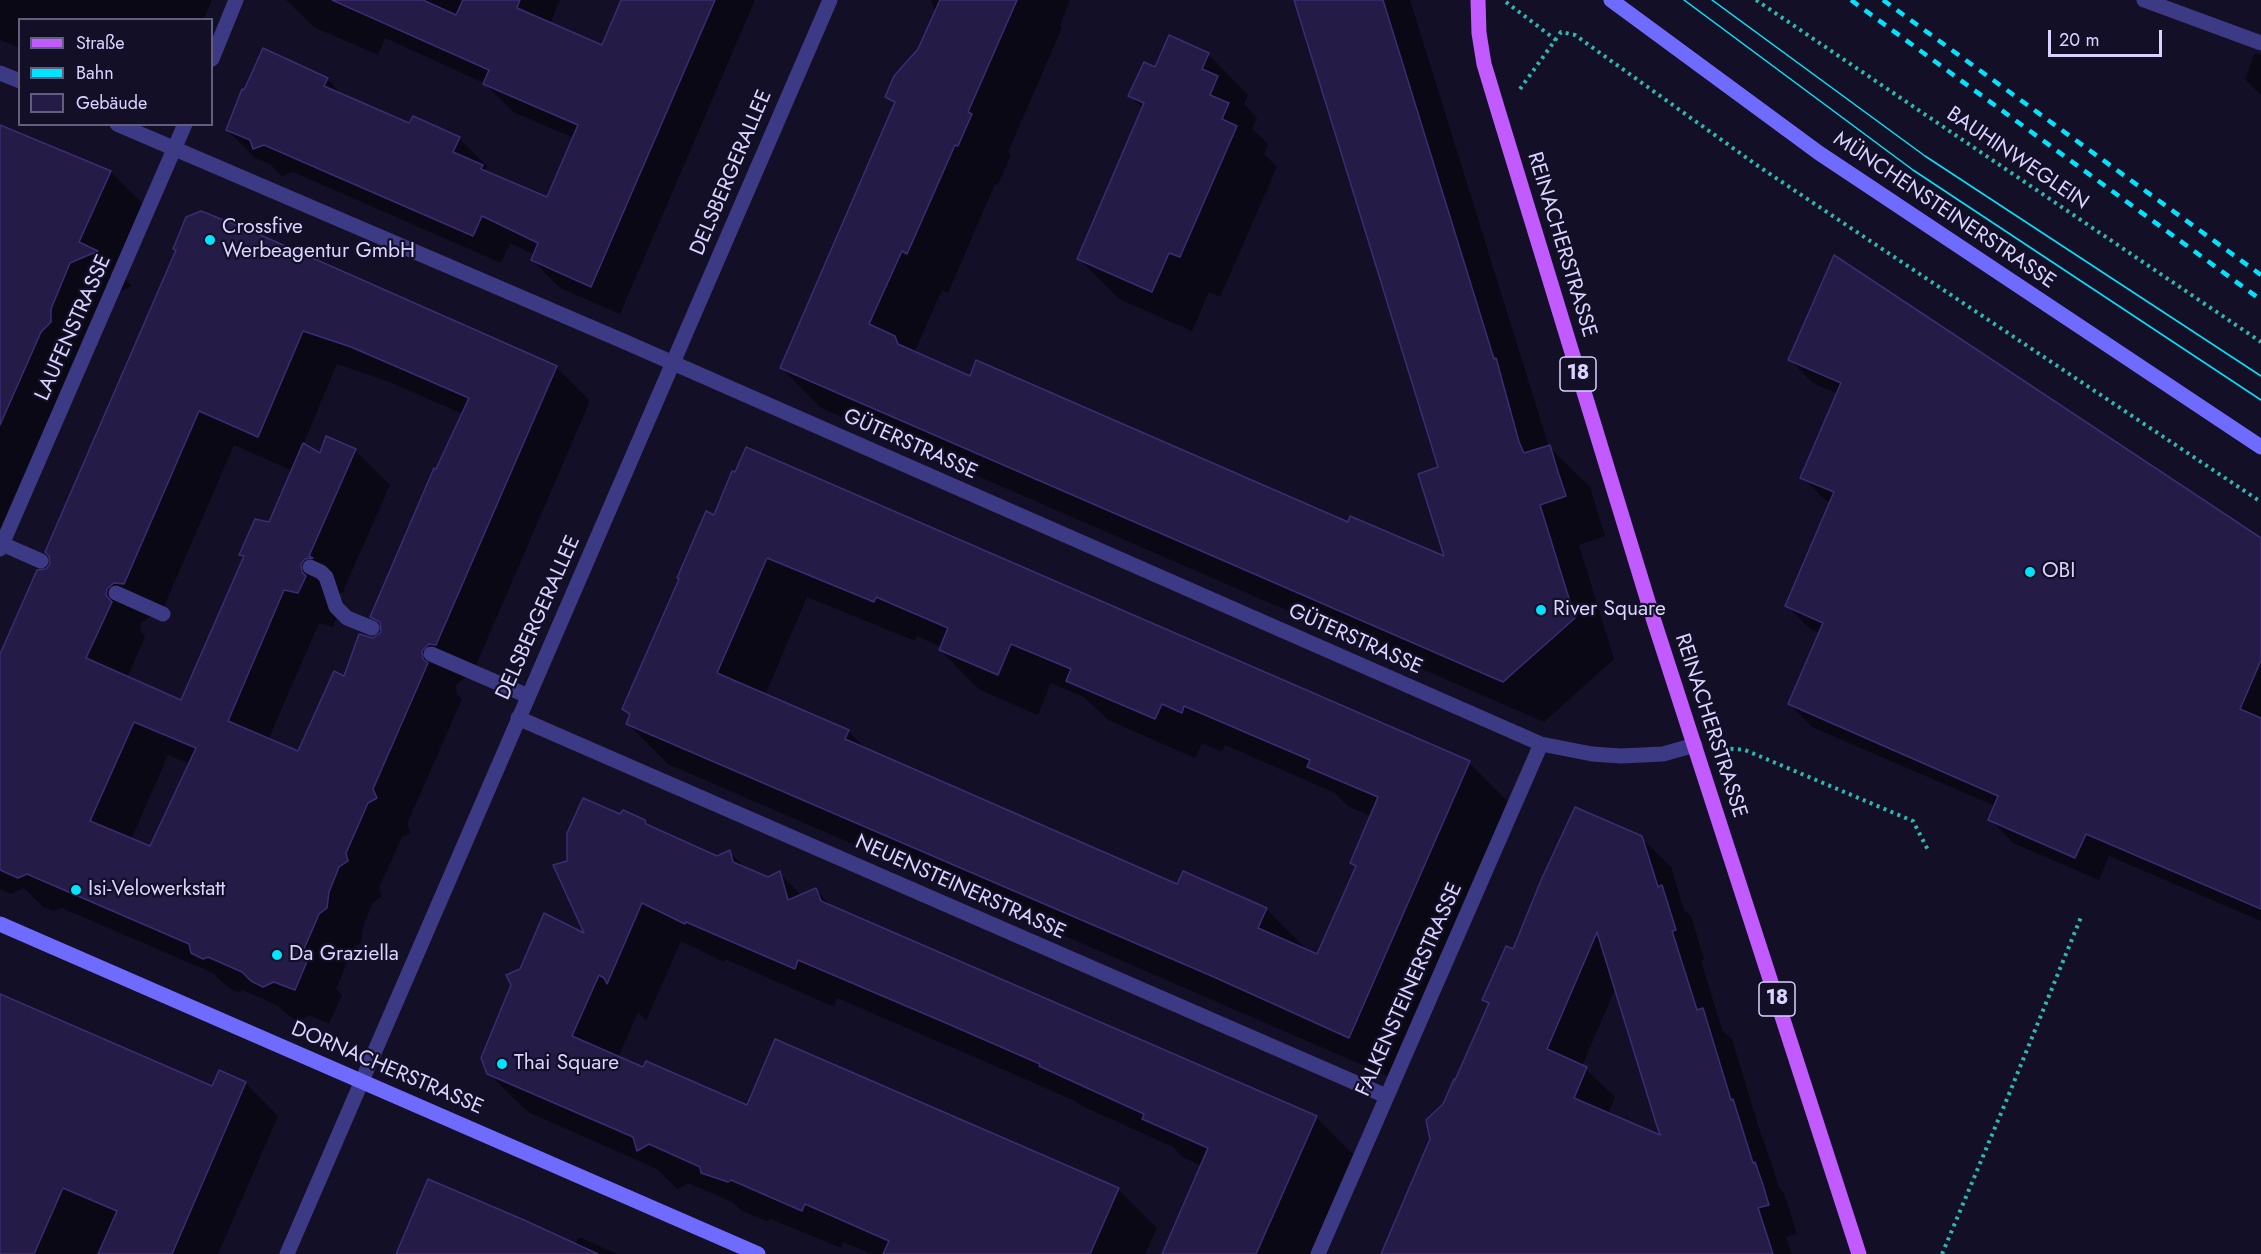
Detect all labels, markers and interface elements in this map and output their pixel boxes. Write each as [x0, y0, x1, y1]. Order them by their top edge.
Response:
legend [18, 18, 213, 126]
scale bar [2051, 18, 2165, 56]
text: 20 m [2059, 27, 2099, 53]
text: Straße [76, 30, 124, 56]
text: Bahn [76, 60, 114, 86]
street label: DELSBERGERALLEE [686, 86, 778, 260]
text: Gebäude [76, 90, 147, 116]
street label: BAUHINWEGLEIN [1941, 102, 2093, 216]
street label: MÜNCHENSTEINERSTRASSE [1828, 127, 2060, 295]
street label: REINACHERSTRASSE [1521, 149, 1601, 341]
place label: Crossfive Werbeagentur GmbH [222, 215, 415, 265]
marker: Crossfive Werbeagentur GmbH [203, 233, 217, 247]
street label: LAUFENSTRASSE [31, 251, 117, 405]
road number: 18 [1560, 357, 1596, 391]
street label: GÜTERSTRASSE [839, 404, 981, 486]
street label: DELSBERGERALLEE [491, 532, 587, 704]
place label: OBI [2042, 559, 2075, 585]
marker: OBI [2023, 565, 2037, 579]
place label: River Square [1553, 597, 1666, 623]
street label: GÜTERSTRASSE [1284, 599, 1426, 681]
marker: River Square [1534, 603, 1548, 617]
street label: REINACHERSTRASSE [1668, 631, 1752, 821]
street label: NEUENSTEINERSTRASSE [851, 830, 1069, 946]
place label: Isi-Velowerkstatt [88, 877, 225, 903]
street label: FALKENSTEINERSTRASSE [1352, 879, 1468, 1101]
marker: Isi-Velowerkstatt [69, 883, 83, 897]
place label: Da Graziella [289, 942, 399, 968]
marker: Da Graziella [270, 948, 284, 962]
road number: 18 [1759, 982, 1795, 1016]
street label: DORNACHERSTRASSE [287, 1017, 487, 1121]
place label: Thai Square [514, 1051, 619, 1077]
marker: Thai Square [495, 1057, 509, 1071]

